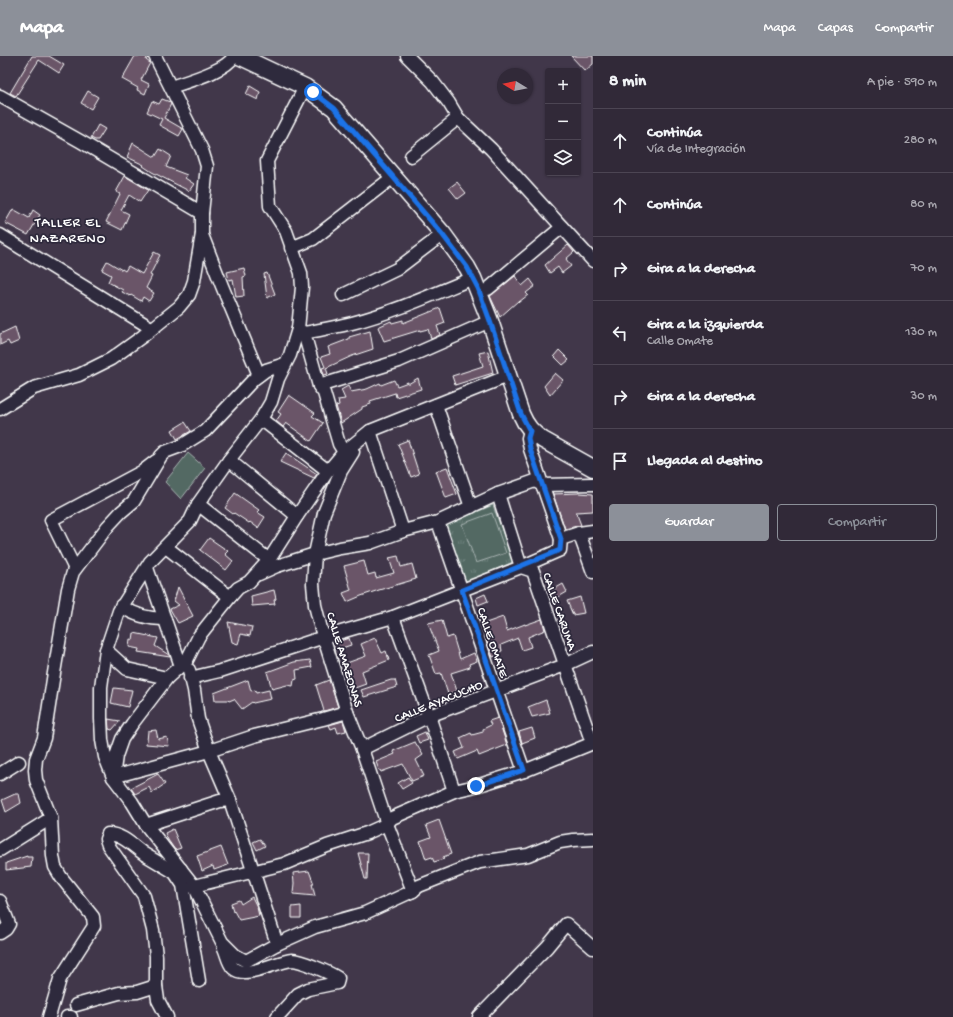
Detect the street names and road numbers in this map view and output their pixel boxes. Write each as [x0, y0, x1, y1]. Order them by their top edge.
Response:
street label: CALLE CARUMA [538, 571, 579, 654]
street label: CALLE OMATE [473, 606, 511, 681]
street label: CALLE AMAZONAS [322, 611, 365, 710]
street label: CALLE AYACUCHO [393, 678, 485, 727]

